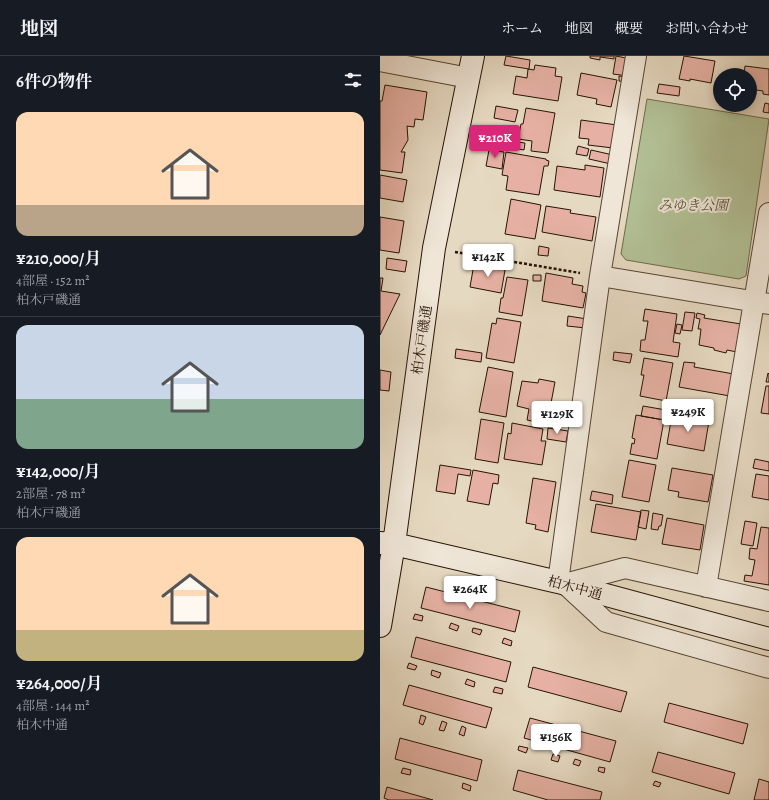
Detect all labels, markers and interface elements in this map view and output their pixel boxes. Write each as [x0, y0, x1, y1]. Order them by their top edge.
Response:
text: 地図 [20, 16, 58, 42]
text: ホーム [501, 19, 543, 38]
text: 地図 [565, 19, 593, 38]
text: 概要 [615, 19, 643, 38]
text: お問い合わせ [665, 19, 749, 38]
map controls [713, 68, 757, 112]
button: locate [713, 68, 757, 112]
icon: filters [342, 69, 364, 91]
text: 6件の物件 [16, 70, 92, 93]
pin: ¥210K [467, 125, 523, 159]
text: ¥210K [478, 129, 512, 146]
icon: home [154, 138, 226, 210]
park label: みゆき公園 [658, 196, 730, 215]
pin: ¥142K [460, 244, 516, 278]
text: ¥210,000/月 [16, 247, 101, 270]
text: ¥142K [471, 248, 505, 265]
text: 4部屋 · 152 m² [16, 272, 90, 289]
text: 柏木戸磯通 [16, 291, 81, 308]
street label: 柏木戸磯通 [408, 304, 436, 376]
icon: home [154, 351, 226, 423]
pin: ¥249K [660, 399, 716, 433]
pin: ¥129K [529, 401, 585, 435]
text: ¥249K [671, 403, 705, 420]
text: ¥129K [541, 405, 573, 422]
text: ¥142,000/月 [16, 460, 101, 483]
text: 2部屋 · 78 m² [16, 485, 85, 502]
text: 柏木戸磯通 [16, 504, 81, 521]
icon: home [154, 563, 226, 635]
street label: 柏木中通 [545, 572, 605, 604]
pin: ¥264K [442, 576, 498, 610]
text: ¥264K [453, 580, 487, 597]
text: ¥264,000/月 [16, 672, 103, 695]
text: 4部屋 · 144 m² [16, 697, 90, 714]
text: 柏木中通 [16, 716, 68, 733]
pin: ¥156K [528, 724, 584, 758]
text: ¥156K [540, 728, 572, 745]

